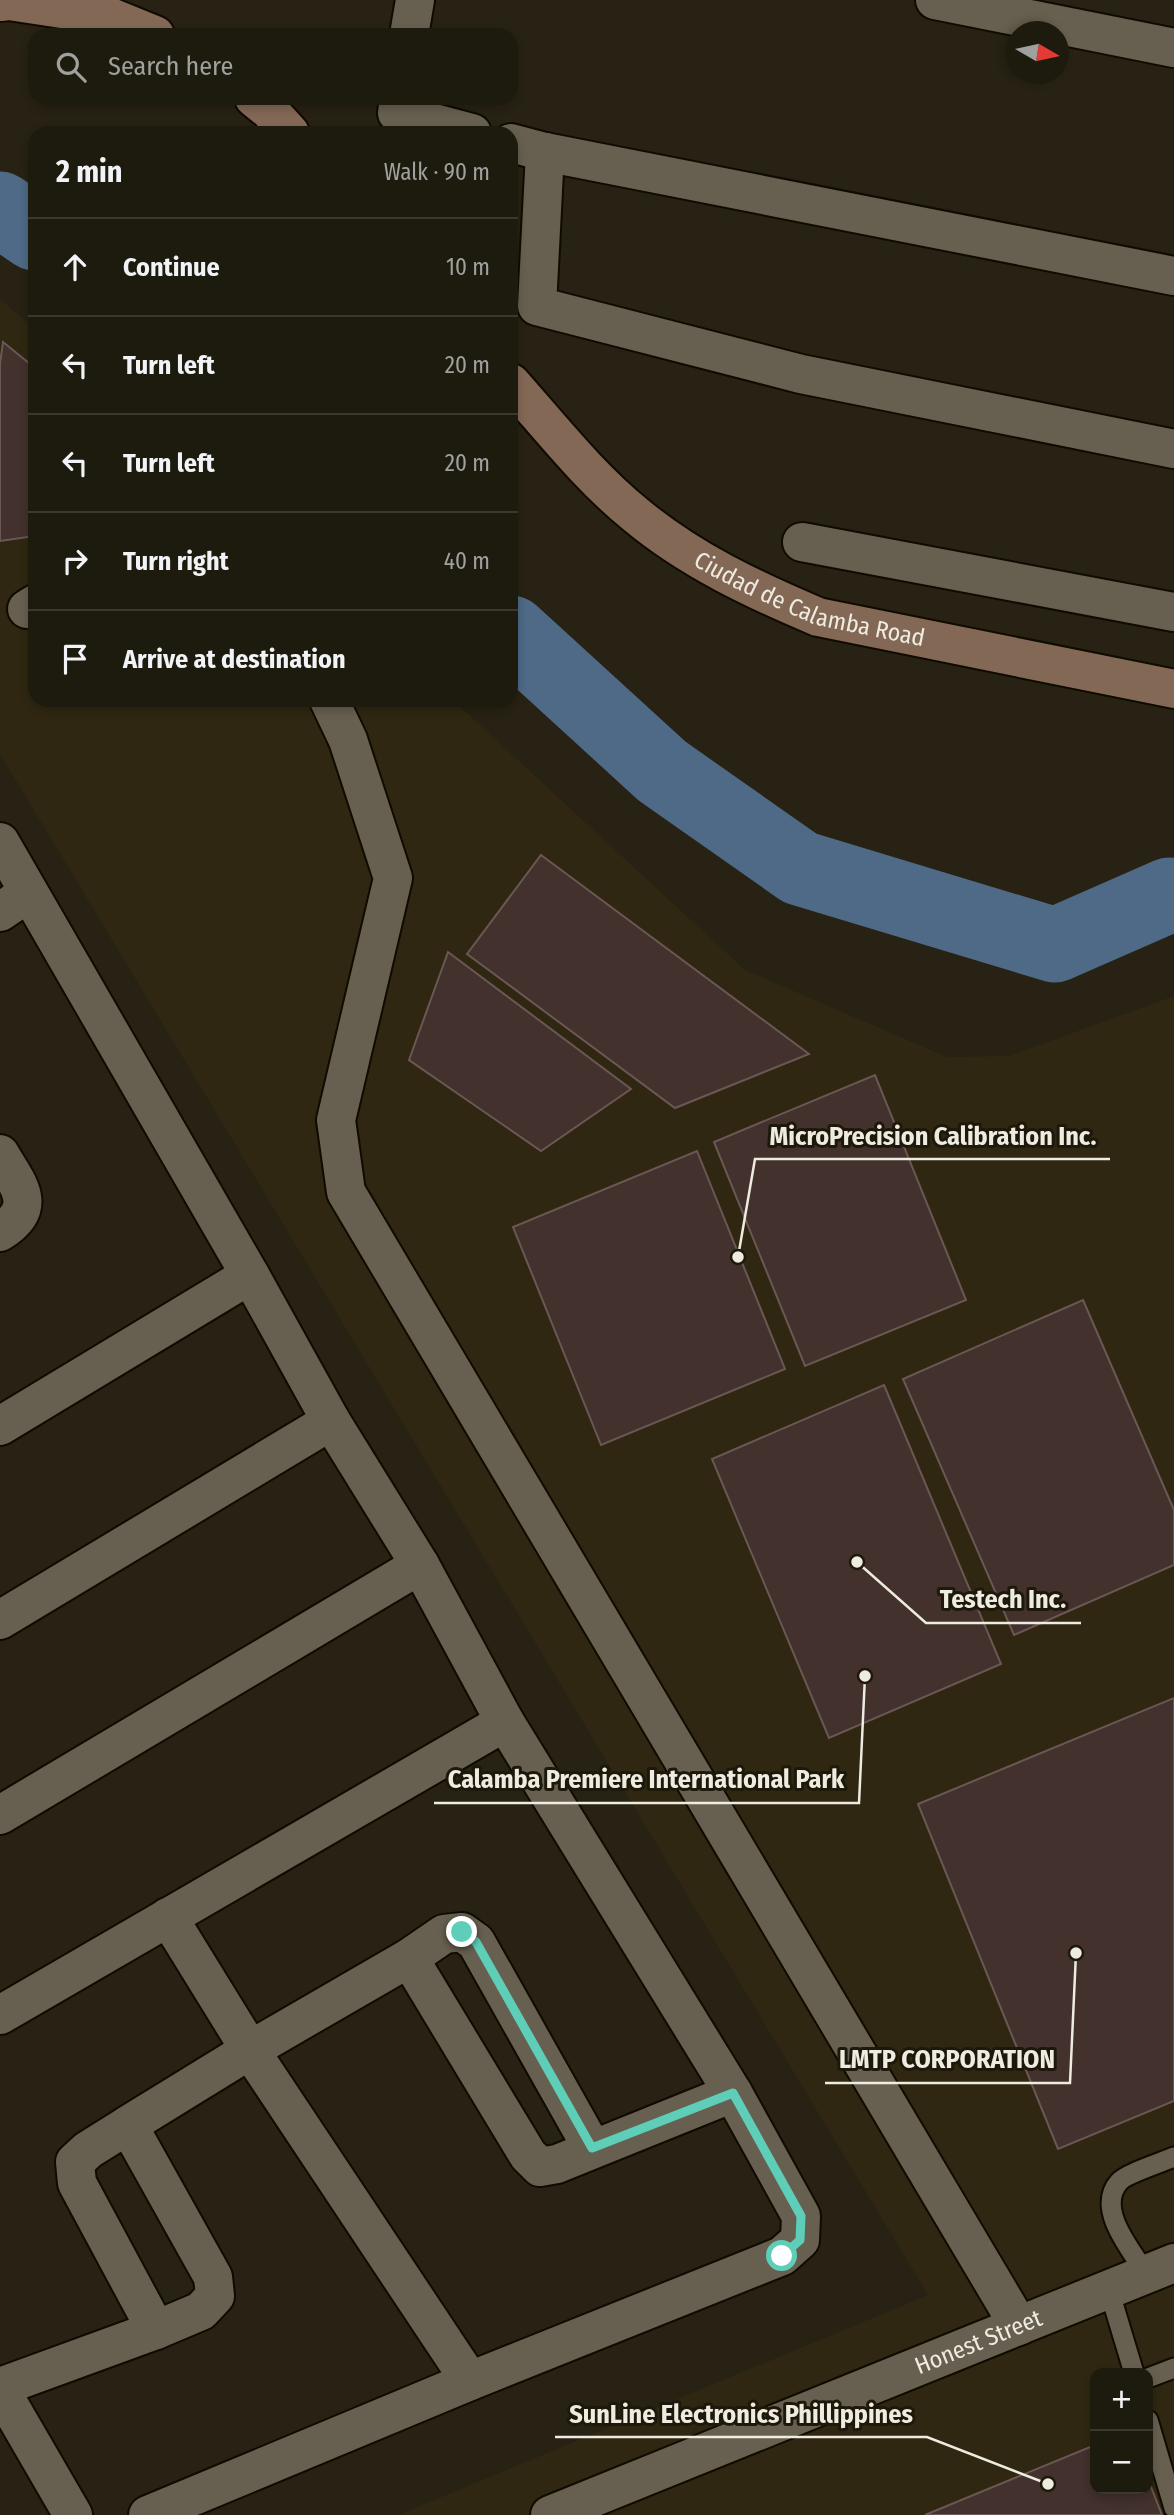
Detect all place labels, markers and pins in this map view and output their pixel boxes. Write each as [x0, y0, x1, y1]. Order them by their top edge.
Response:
callout: MicroPrecision Calibration Inc. [755, 1112, 1110, 1159]
callout: Testech Inc. [926, 1576, 1081, 1623]
callout: Calamba Premiere International Park [434, 1756, 859, 1803]
callout: LMTP CORPORATION [825, 2036, 1070, 2083]
callout: SunLine Electronics Phillippines [555, 2390, 927, 2437]

